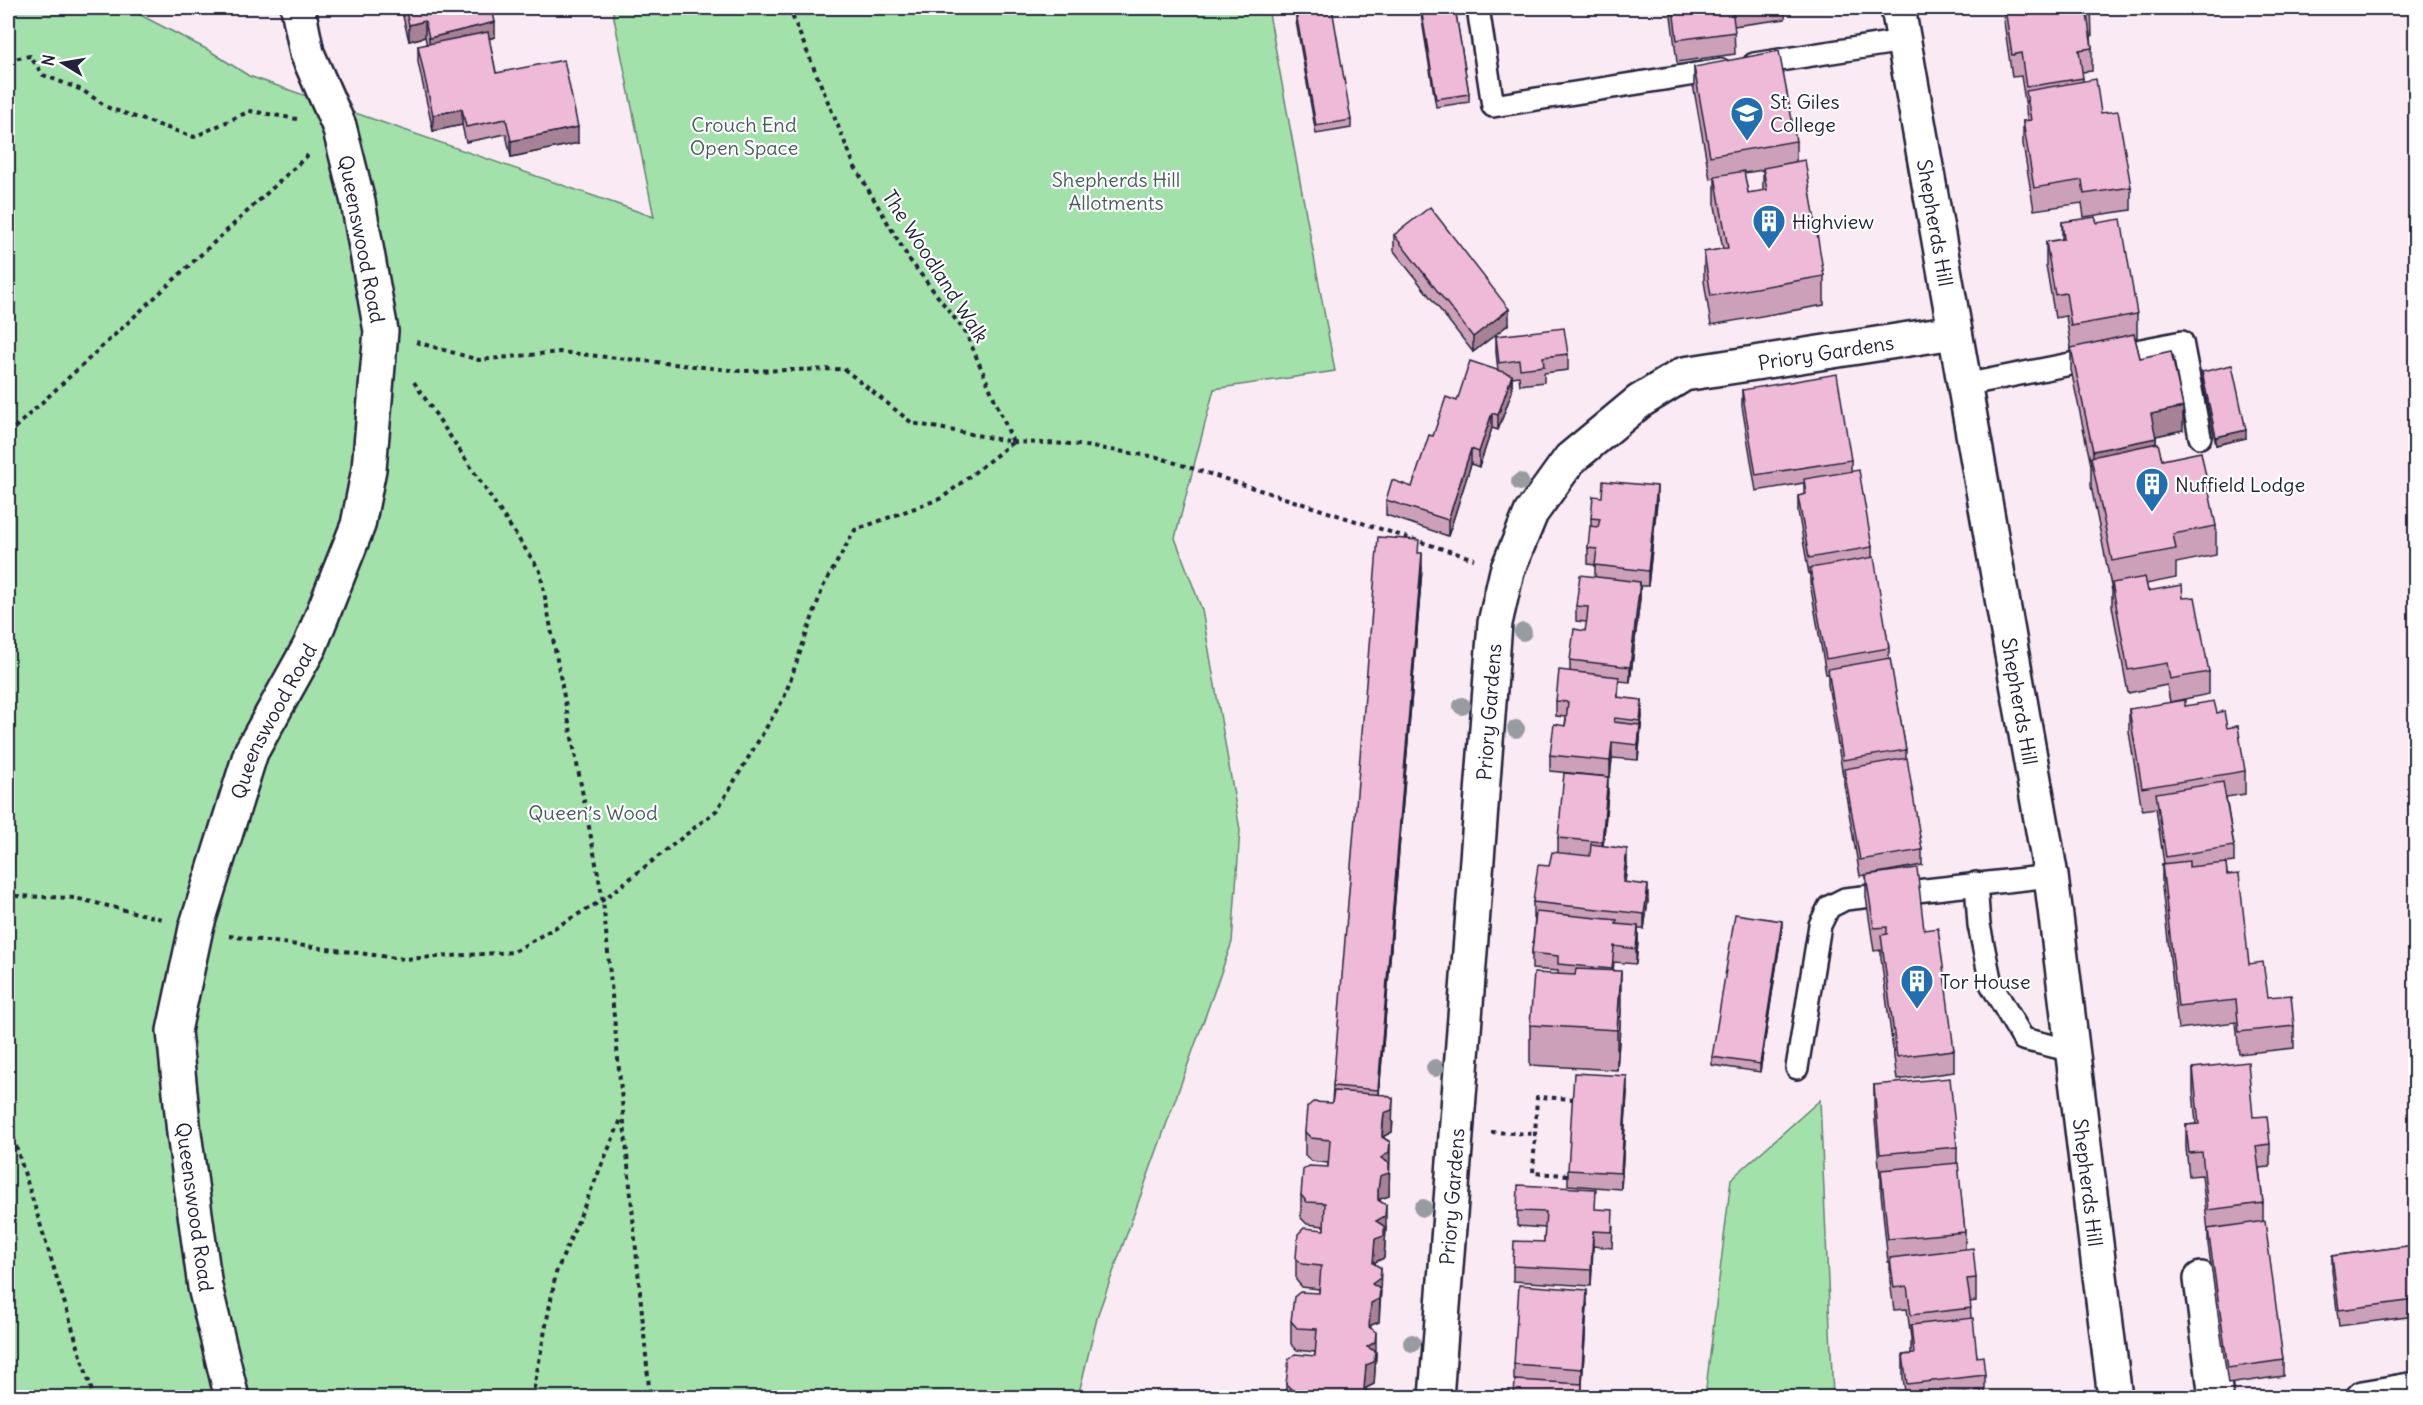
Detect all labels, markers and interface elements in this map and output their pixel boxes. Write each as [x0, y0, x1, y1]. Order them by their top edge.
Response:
north arrow [33, 33, 93, 93]
text: N [37, 53, 59, 67]
place label: St. Giles College [1770, 89, 1840, 137]
school or university icon: St. Giles College [1729, 95, 1765, 142]
park label: Crouch End Open Space [690, 112, 798, 160]
street label: Queenswood Road [333, 153, 391, 325]
street label: Shepherds Hill [1912, 157, 1959, 288]
park label: Shepherds Hill Allotments [1052, 167, 1180, 215]
street label: The Woodland Walk [877, 185, 995, 347]
building icon: Highview [1751, 203, 1787, 250]
place label: Highview [1792, 209, 1874, 234]
street label: Priory Gardens [1756, 329, 1895, 375]
building icon: Nuffield Lodge [2134, 466, 2170, 513]
place label: Nuffield Lodge [2175, 472, 2305, 497]
street label: Shepherds Hill [1997, 636, 2044, 767]
street label: Queenswood Road [225, 639, 322, 802]
street label: Priory Gardens [1471, 643, 1506, 781]
park label: Queen’s Wood [528, 800, 658, 825]
building icon: Tor House [1899, 963, 1935, 1010]
place label: Tor House [1940, 969, 2030, 994]
street label: Shepherds Hill [2068, 1117, 2109, 1248]
street label: Queenswood Road [171, 1121, 219, 1293]
street label: Priory Gardens [1434, 1127, 1469, 1266]

